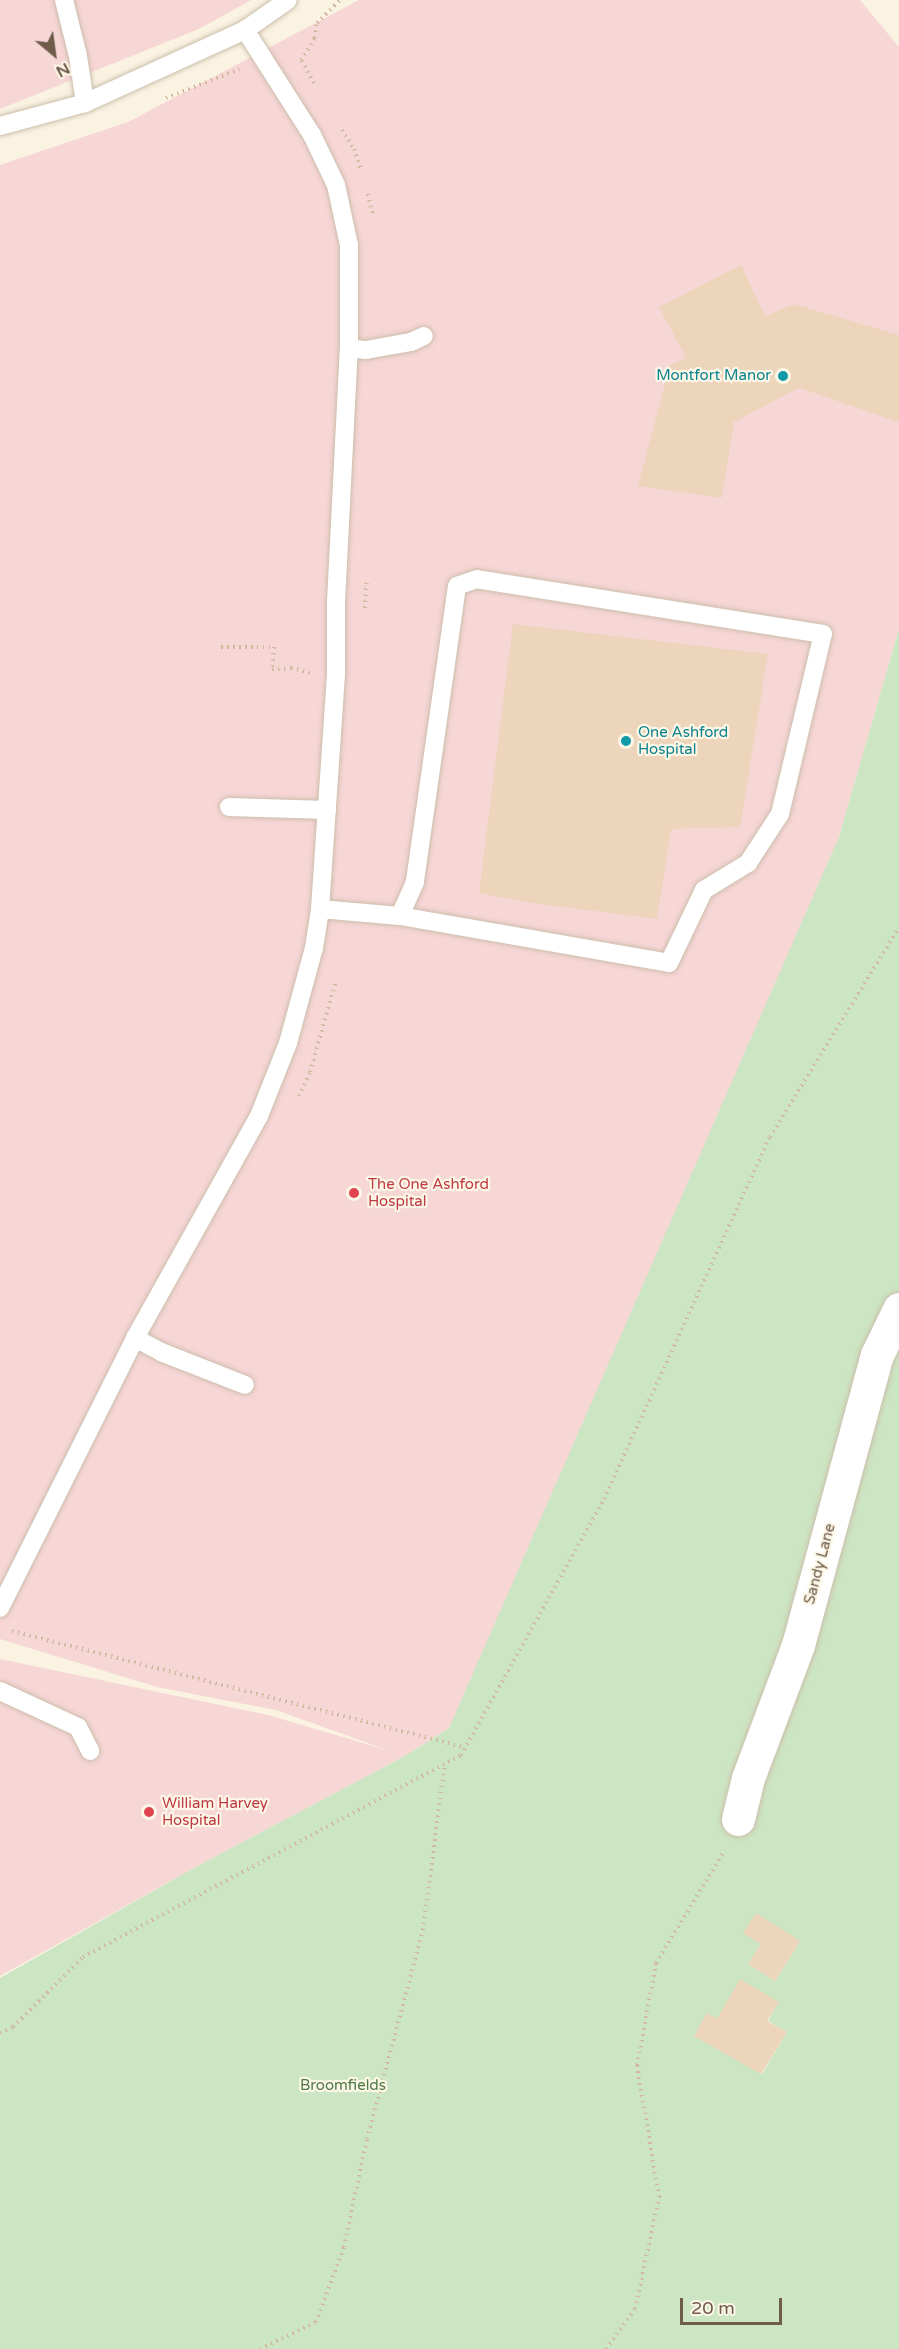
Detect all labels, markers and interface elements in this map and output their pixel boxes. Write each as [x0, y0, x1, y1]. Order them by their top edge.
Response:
north arrow [24, 24, 84, 84]
text: N [52, 58, 73, 82]
place label: Montfort Manor [656, 367, 771, 385]
marker: Montfort Manor [776, 369, 790, 383]
place label: One Ashford Hospital [638, 723, 728, 758]
marker: One Ashford Hospital [619, 734, 633, 748]
place label: The One Ashford Hospital [368, 1175, 489, 1210]
marker: The One Ashford Hospital [345, 1184, 363, 1202]
street label: Sandy Lane [801, 1522, 839, 1606]
place label: William Harvey Hospital [162, 1794, 268, 1829]
marker: William Harvey Hospital [140, 1803, 158, 1821]
park label: Broomfields [300, 2077, 386, 2095]
scale bar [683, 2286, 785, 2324]
text: 20 m [691, 2297, 735, 2319]

